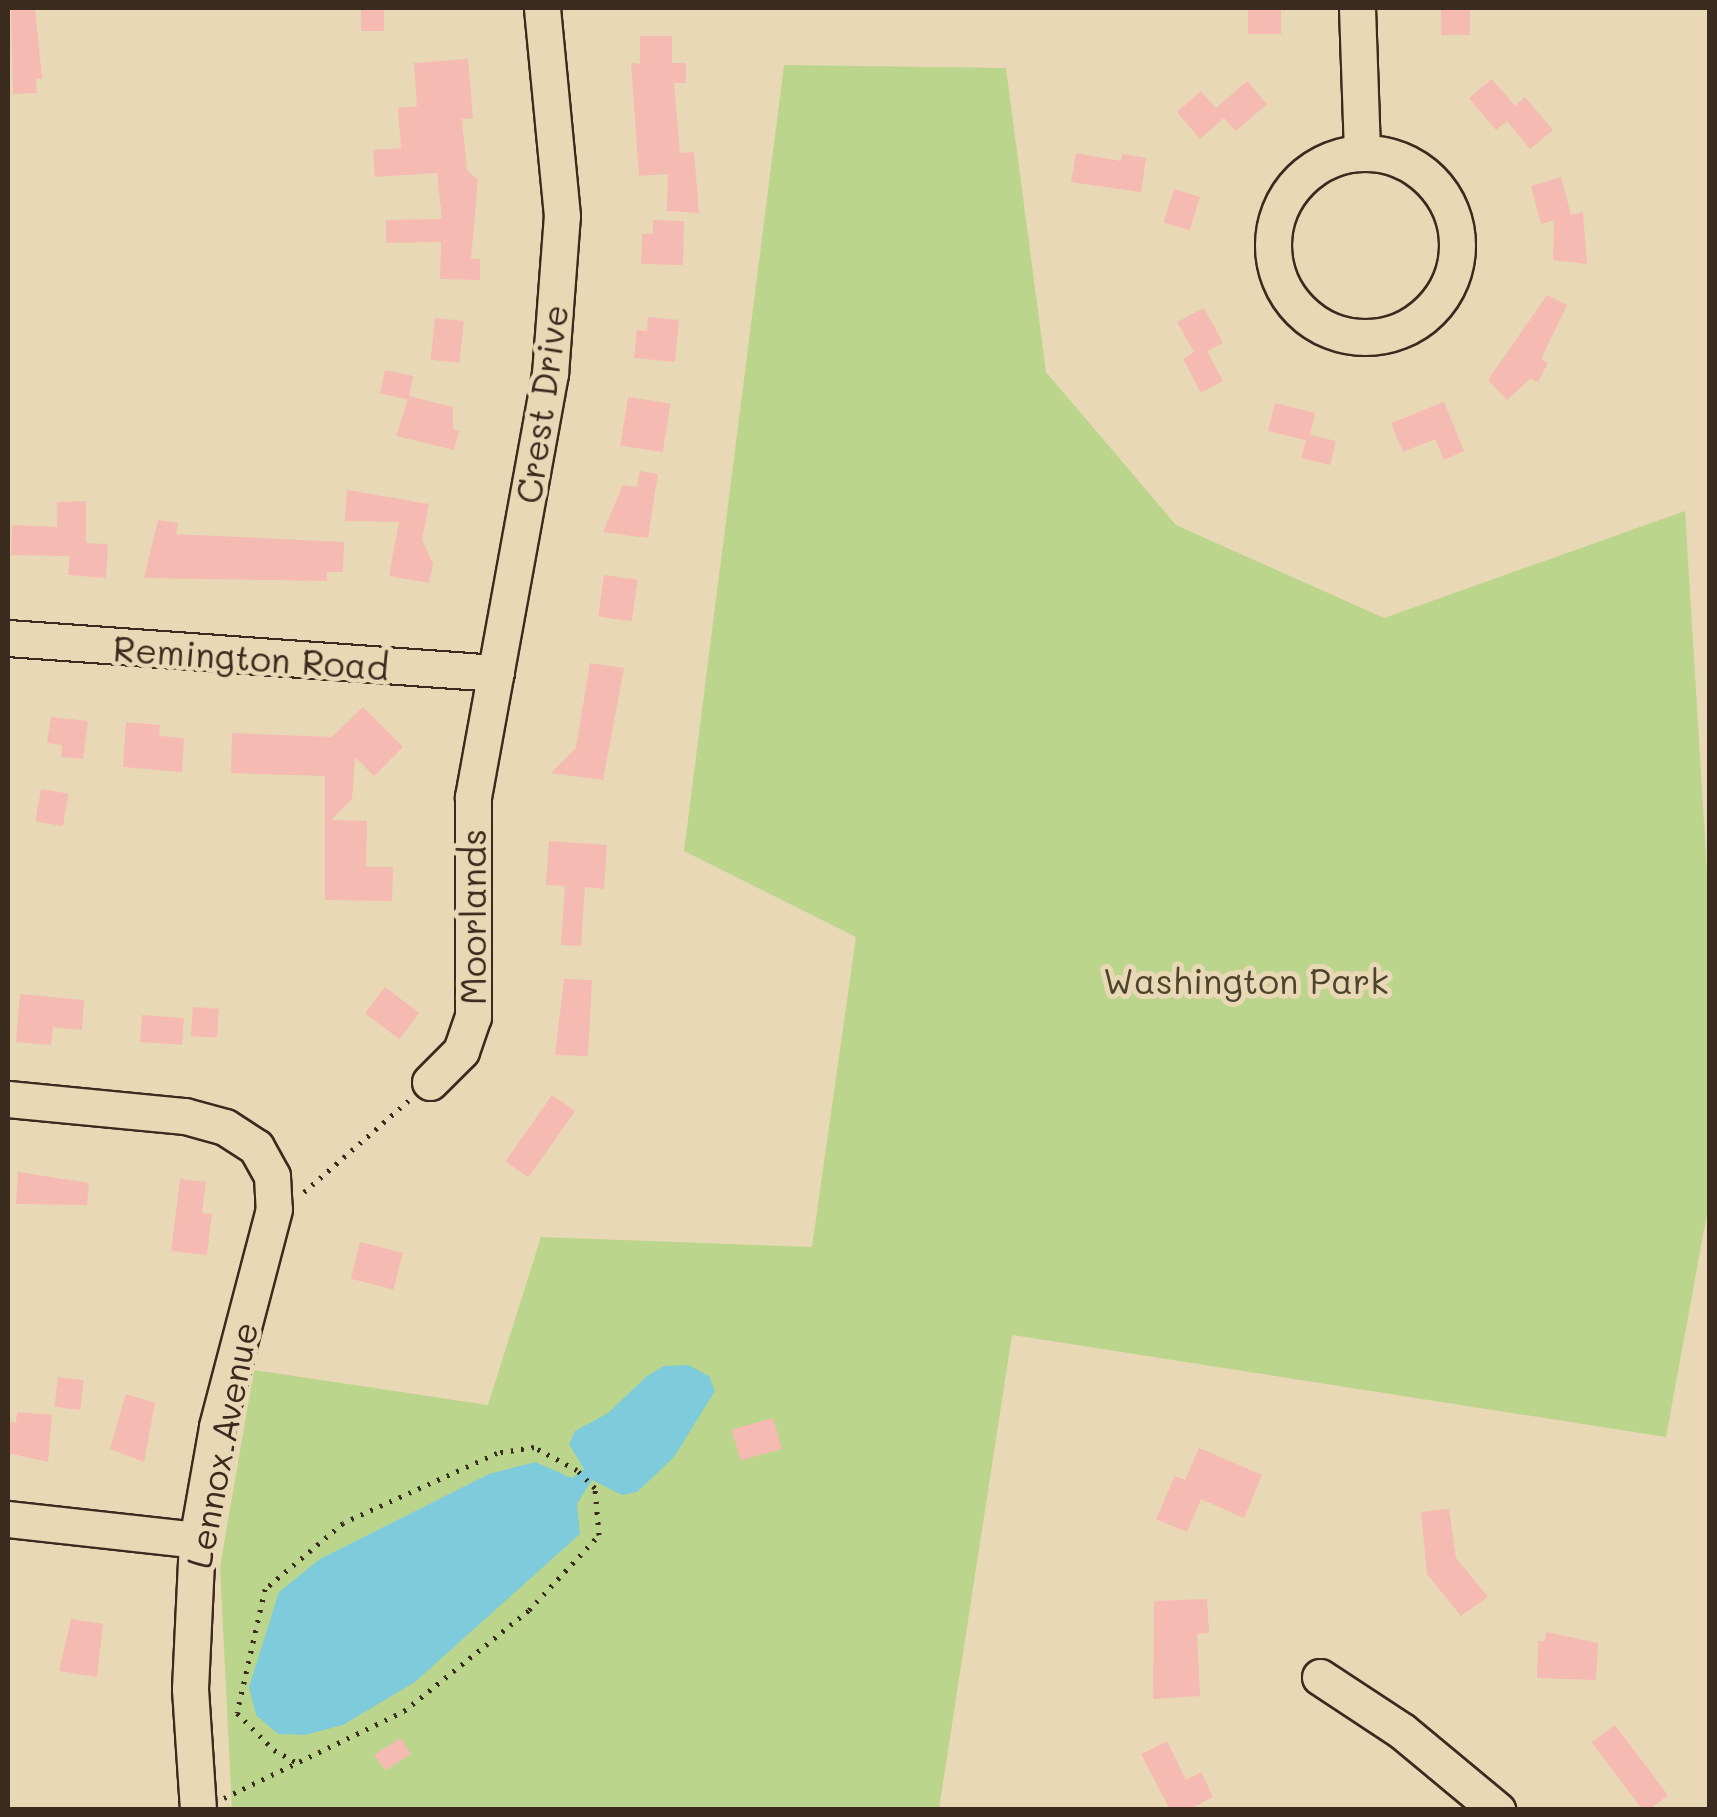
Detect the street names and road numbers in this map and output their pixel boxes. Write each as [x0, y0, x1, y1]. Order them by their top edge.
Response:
street label: Crest Drive [506, 302, 576, 506]
street label: Remington Road [112, 626, 390, 688]
street label: Moorlands [451, 829, 493, 1005]
street label: Lennox Avenue [177, 1318, 265, 1572]

